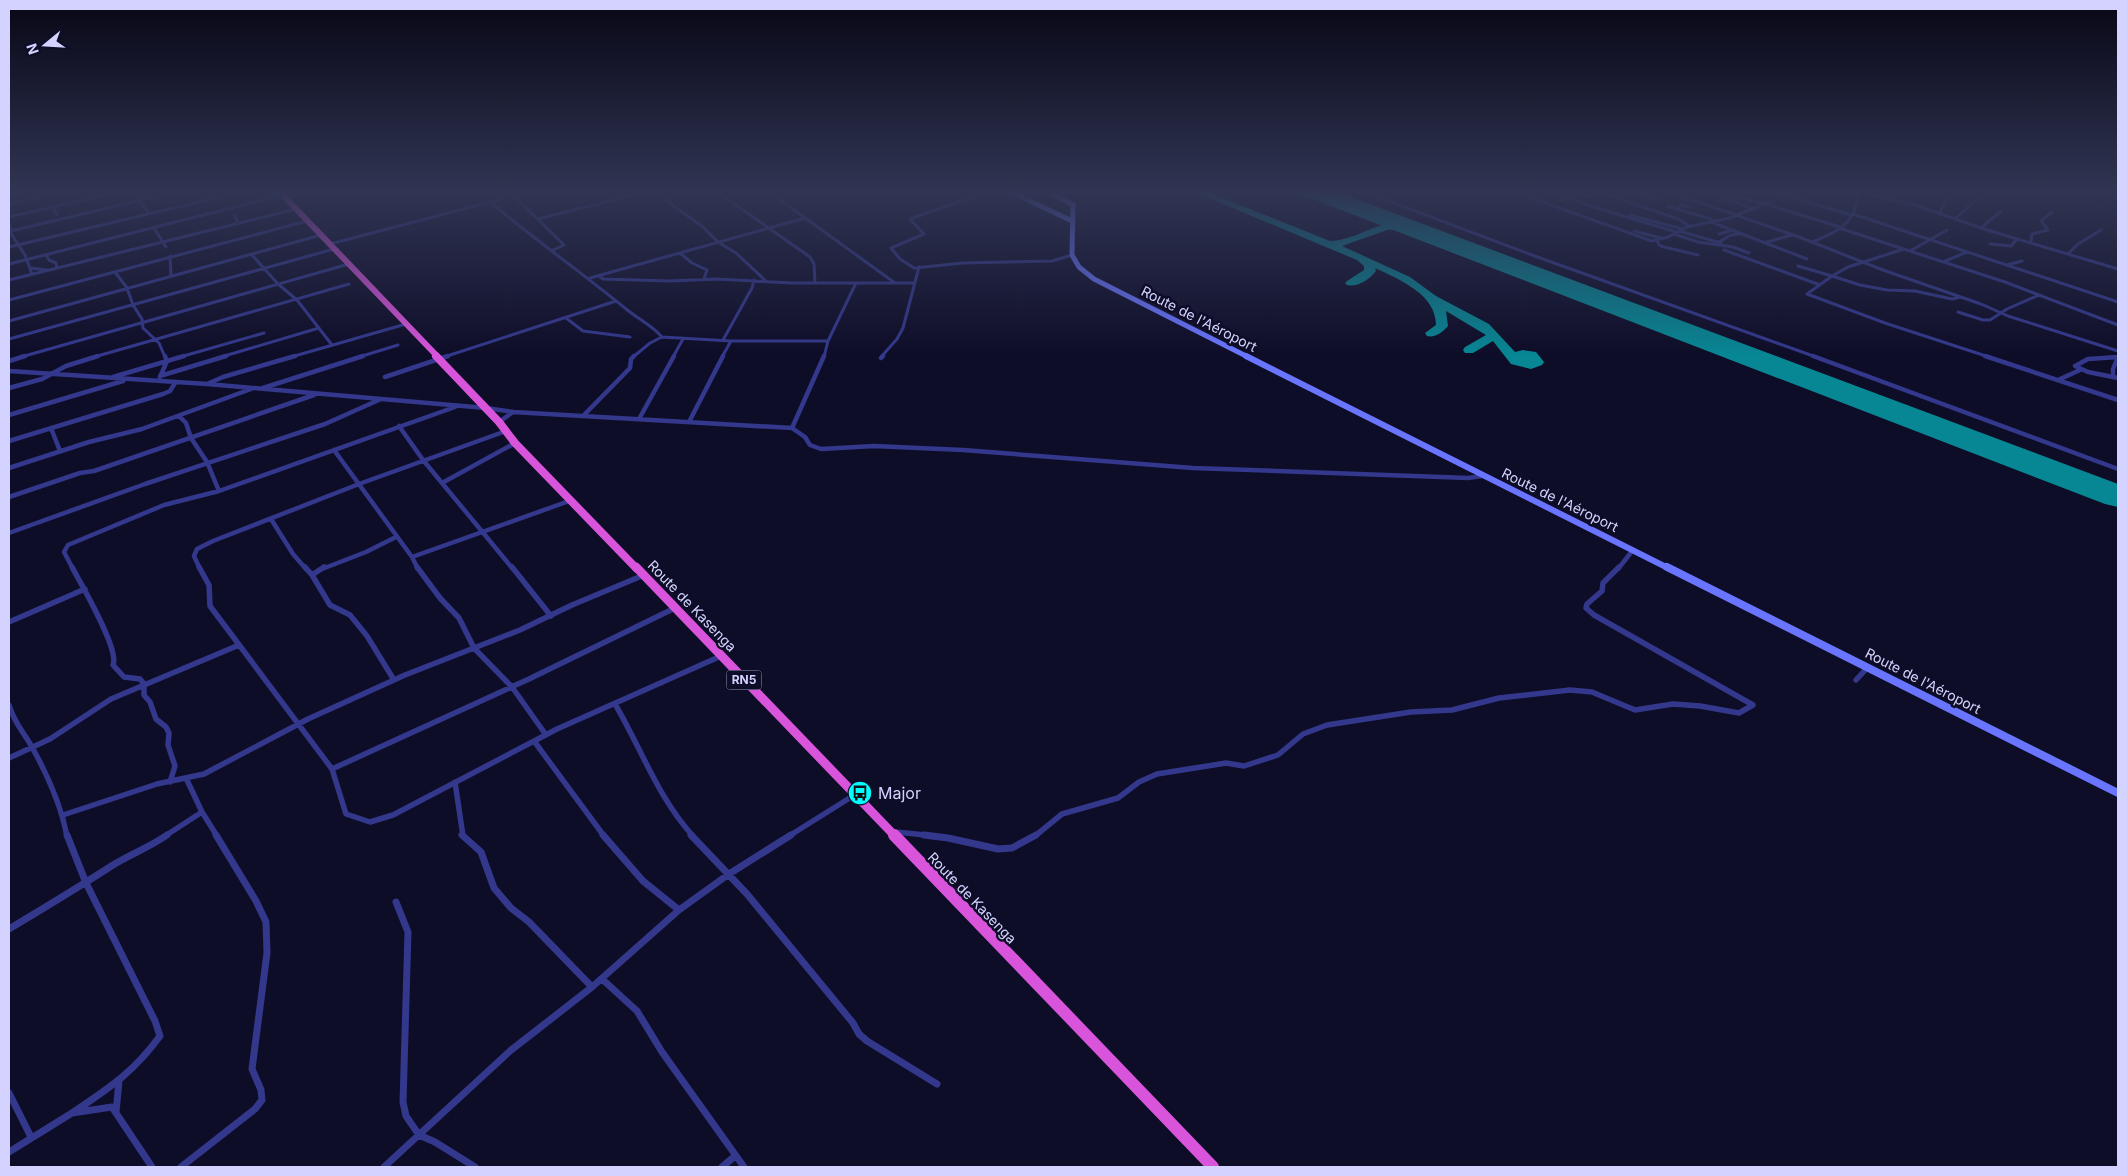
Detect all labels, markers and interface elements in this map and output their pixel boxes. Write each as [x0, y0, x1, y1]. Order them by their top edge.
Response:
north arrow [20, 20, 70, 70]
text: N [22, 41, 42, 57]
street label: Route de l'Aéroport [1139, 282, 1260, 355]
street label: Route de l'Aéroport [1499, 464, 1622, 535]
street label: Route de Kasenga [644, 557, 740, 655]
street label: Route de l'Aéroport [1863, 644, 1984, 717]
road number: RN5 [726, 670, 762, 690]
bus stop icon: Major [847, 780, 873, 806]
place label: Major [878, 783, 921, 803]
street label: Route de Kasenga [924, 849, 1020, 947]

